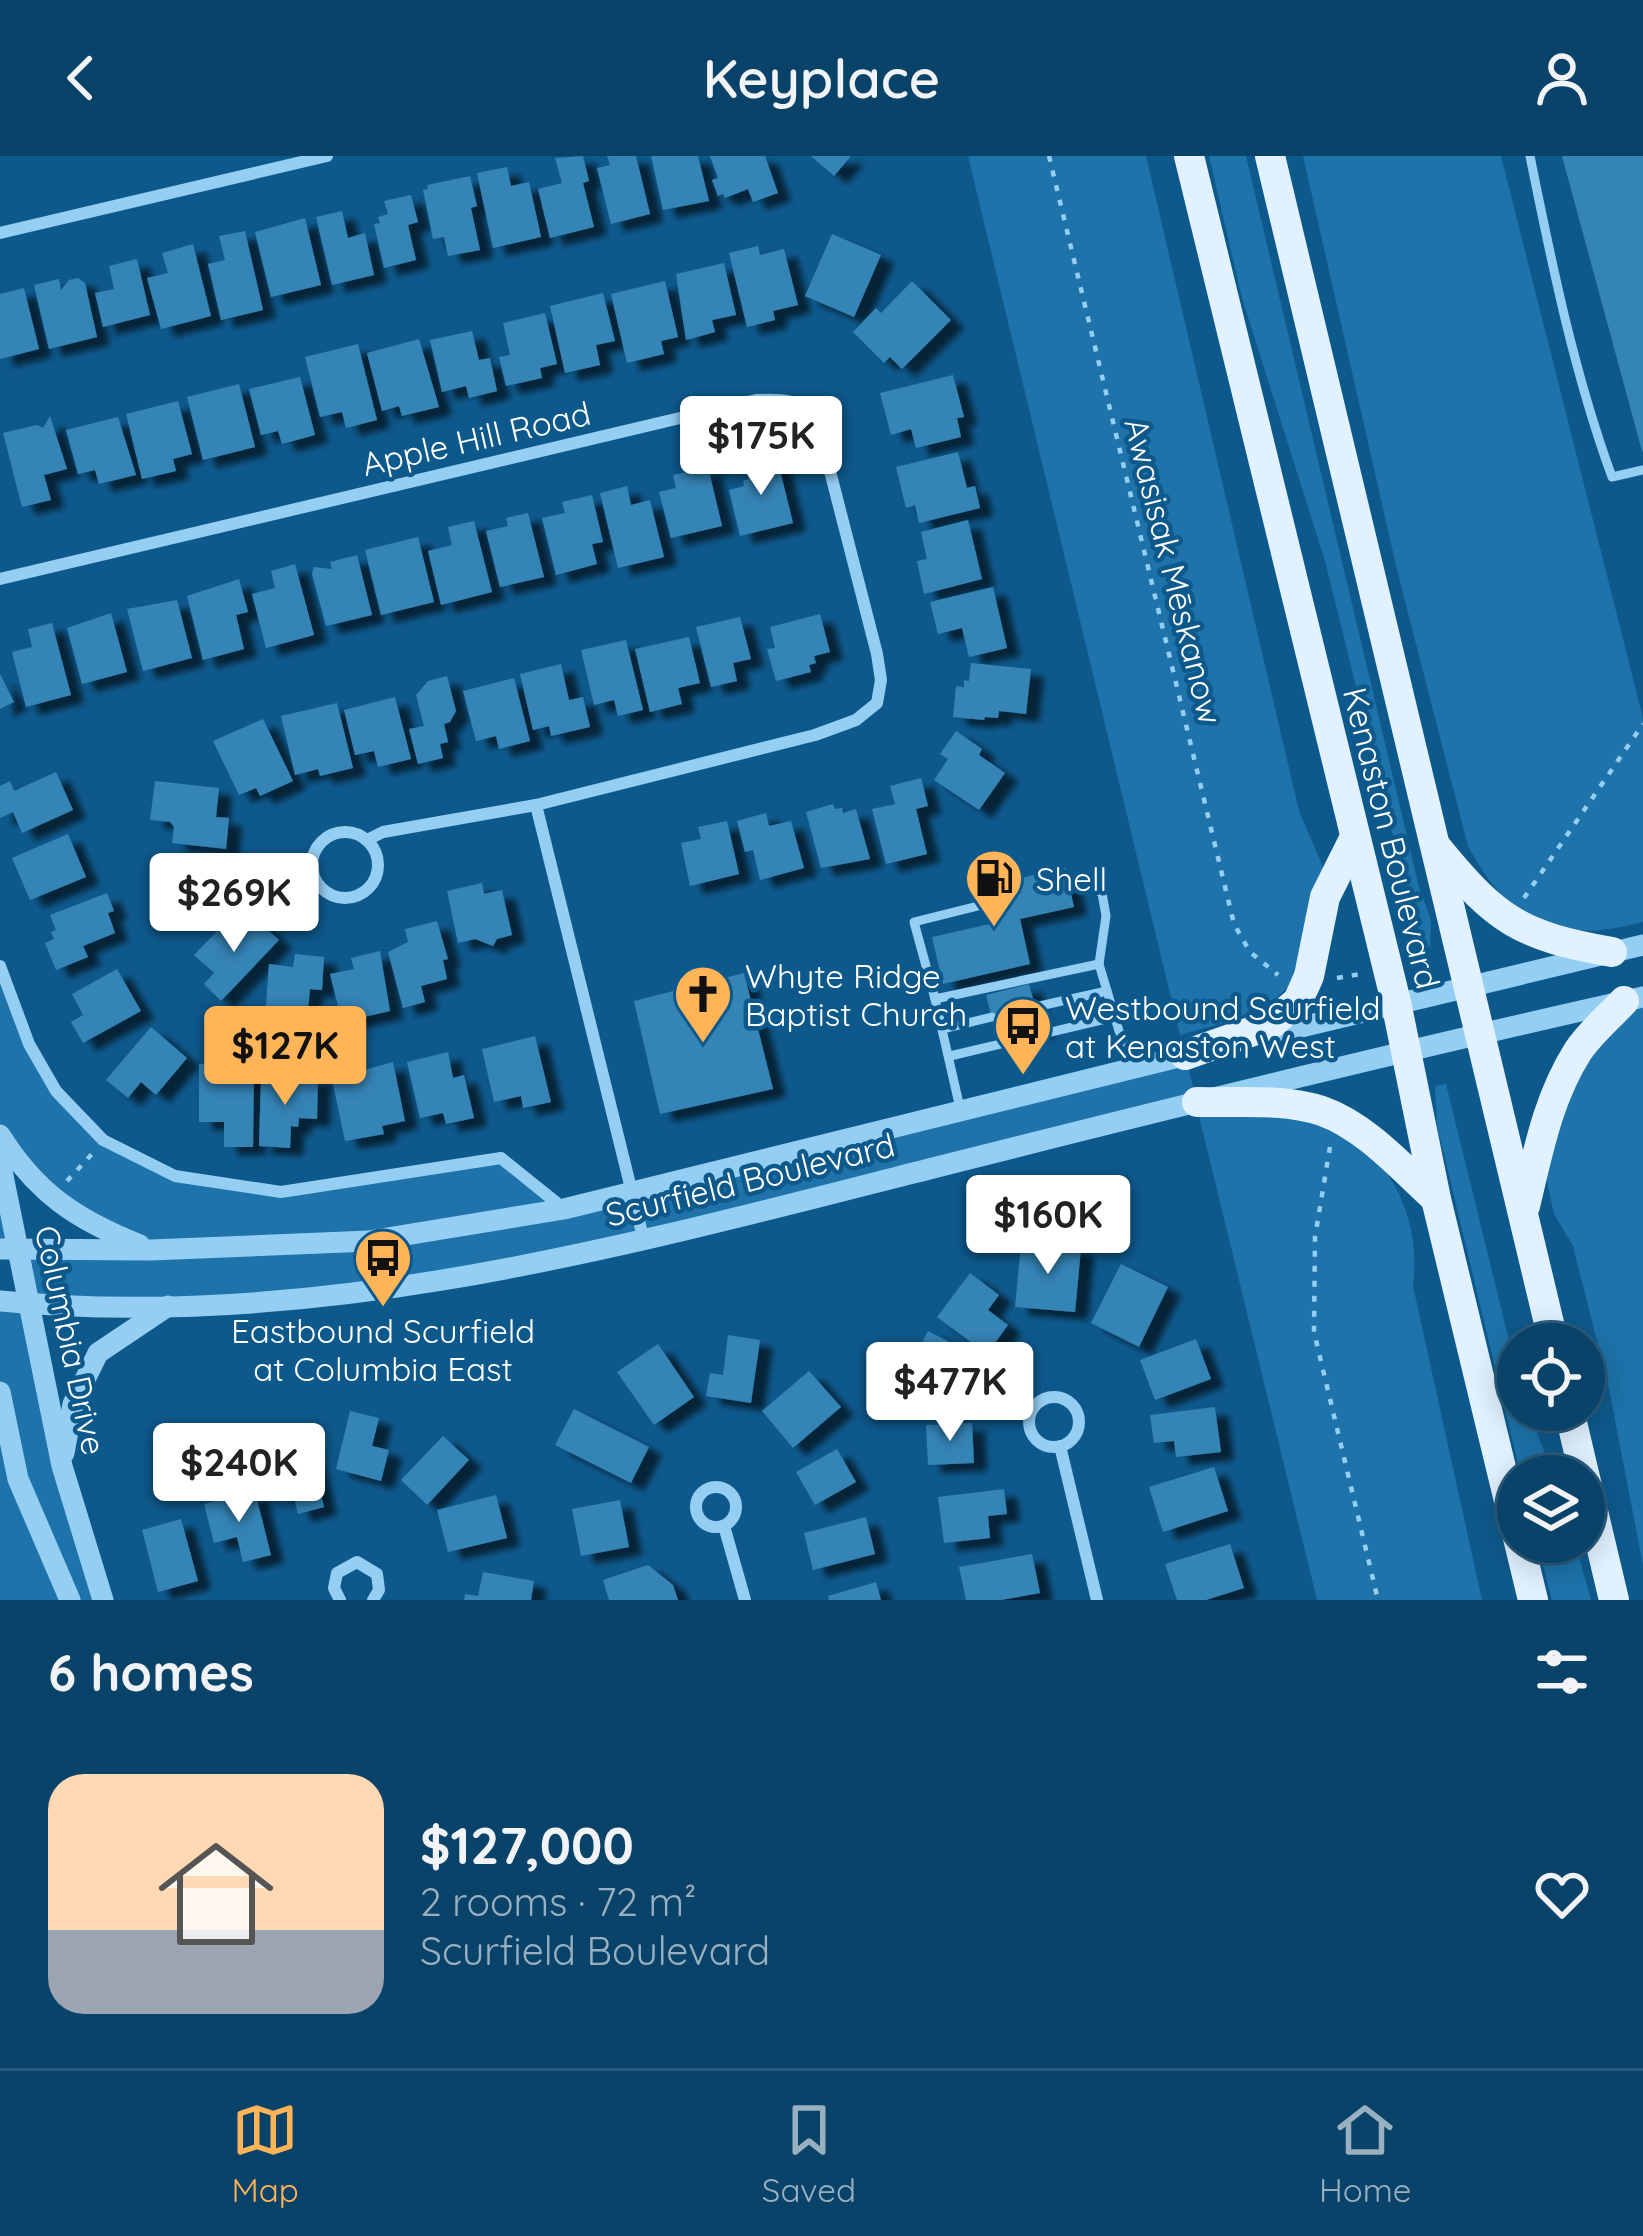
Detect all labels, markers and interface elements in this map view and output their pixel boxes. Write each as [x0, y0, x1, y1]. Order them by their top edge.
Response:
text: Keyplace [703, 44, 940, 112]
icon: back [48, 45, 114, 111]
icon: person [1529, 45, 1595, 111]
street label: Apple Hill Road [358, 392, 594, 484]
pin: $175K [677, 396, 845, 498]
text: $175K [707, 410, 815, 459]
street label: Awasisak Mēskanow [1116, 414, 1232, 728]
street label: Kenaston Boulevard [1335, 683, 1449, 993]
fuel station icon: Shell [963, 847, 1025, 929]
pin: $269K [150, 853, 318, 955]
place label: Shell [1036, 858, 1107, 899]
text: $269K [177, 867, 291, 916]
place label: Whyte Ridge Baptist Church [745, 955, 967, 1034]
church icon: Whyte Ridge Baptist Church [672, 963, 734, 1045]
place label: Westbound Scurfield at Kenaston West [1065, 987, 1380, 1066]
bus stop icon: Westbound Scurfield at Kenaston West [992, 995, 1054, 1077]
pin: $127K [201, 1006, 369, 1108]
text: $127K [231, 1020, 339, 1069]
street label: Scurfield Boulevard [601, 1123, 899, 1235]
pin: $160K [964, 1175, 1132, 1277]
text: $160K [993, 1189, 1103, 1238]
street label: Columbia Drive [27, 1222, 115, 1458]
bus stop icon: Eastbound Scurfield at Columbia East [352, 1227, 414, 1309]
place label: Eastbound Scurfield at Columbia East [231, 1310, 535, 1389]
map controls [1497, 1323, 1605, 1563]
button: locate [1497, 1323, 1605, 1431]
pin: $477K [866, 1342, 1034, 1444]
text: $477K [893, 1356, 1007, 1405]
pin: $240K [155, 1423, 323, 1525]
text: $240K [180, 1437, 298, 1486]
button: layers [1497, 1455, 1605, 1563]
icon: filters [1529, 1639, 1595, 1705]
text: 6 homes [48, 1640, 254, 1704]
text: $127,000 [420, 1813, 634, 1877]
icon: home [144, 1822, 288, 1966]
icon: heart [1529, 1861, 1595, 1927]
text: 2 rooms · 72 m² [420, 1877, 696, 1926]
text: Scurfield Boulevard [420, 1926, 770, 1975]
tab: Map [232, 2097, 299, 2210]
tab: Saved [762, 2097, 856, 2210]
tab: Home [1319, 2097, 1411, 2210]

